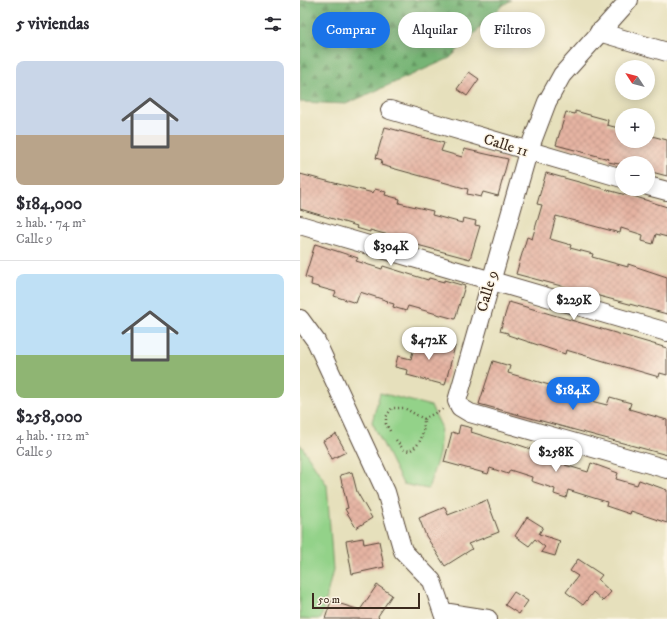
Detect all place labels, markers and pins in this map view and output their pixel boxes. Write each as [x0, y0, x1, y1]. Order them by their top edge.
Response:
pin: $304K [363, 233, 419, 267]
pin: $229K [546, 287, 602, 321]
pin: $472K [401, 327, 457, 361]
pin: $184K [545, 377, 601, 411]
pin: $258K [528, 439, 584, 473]

